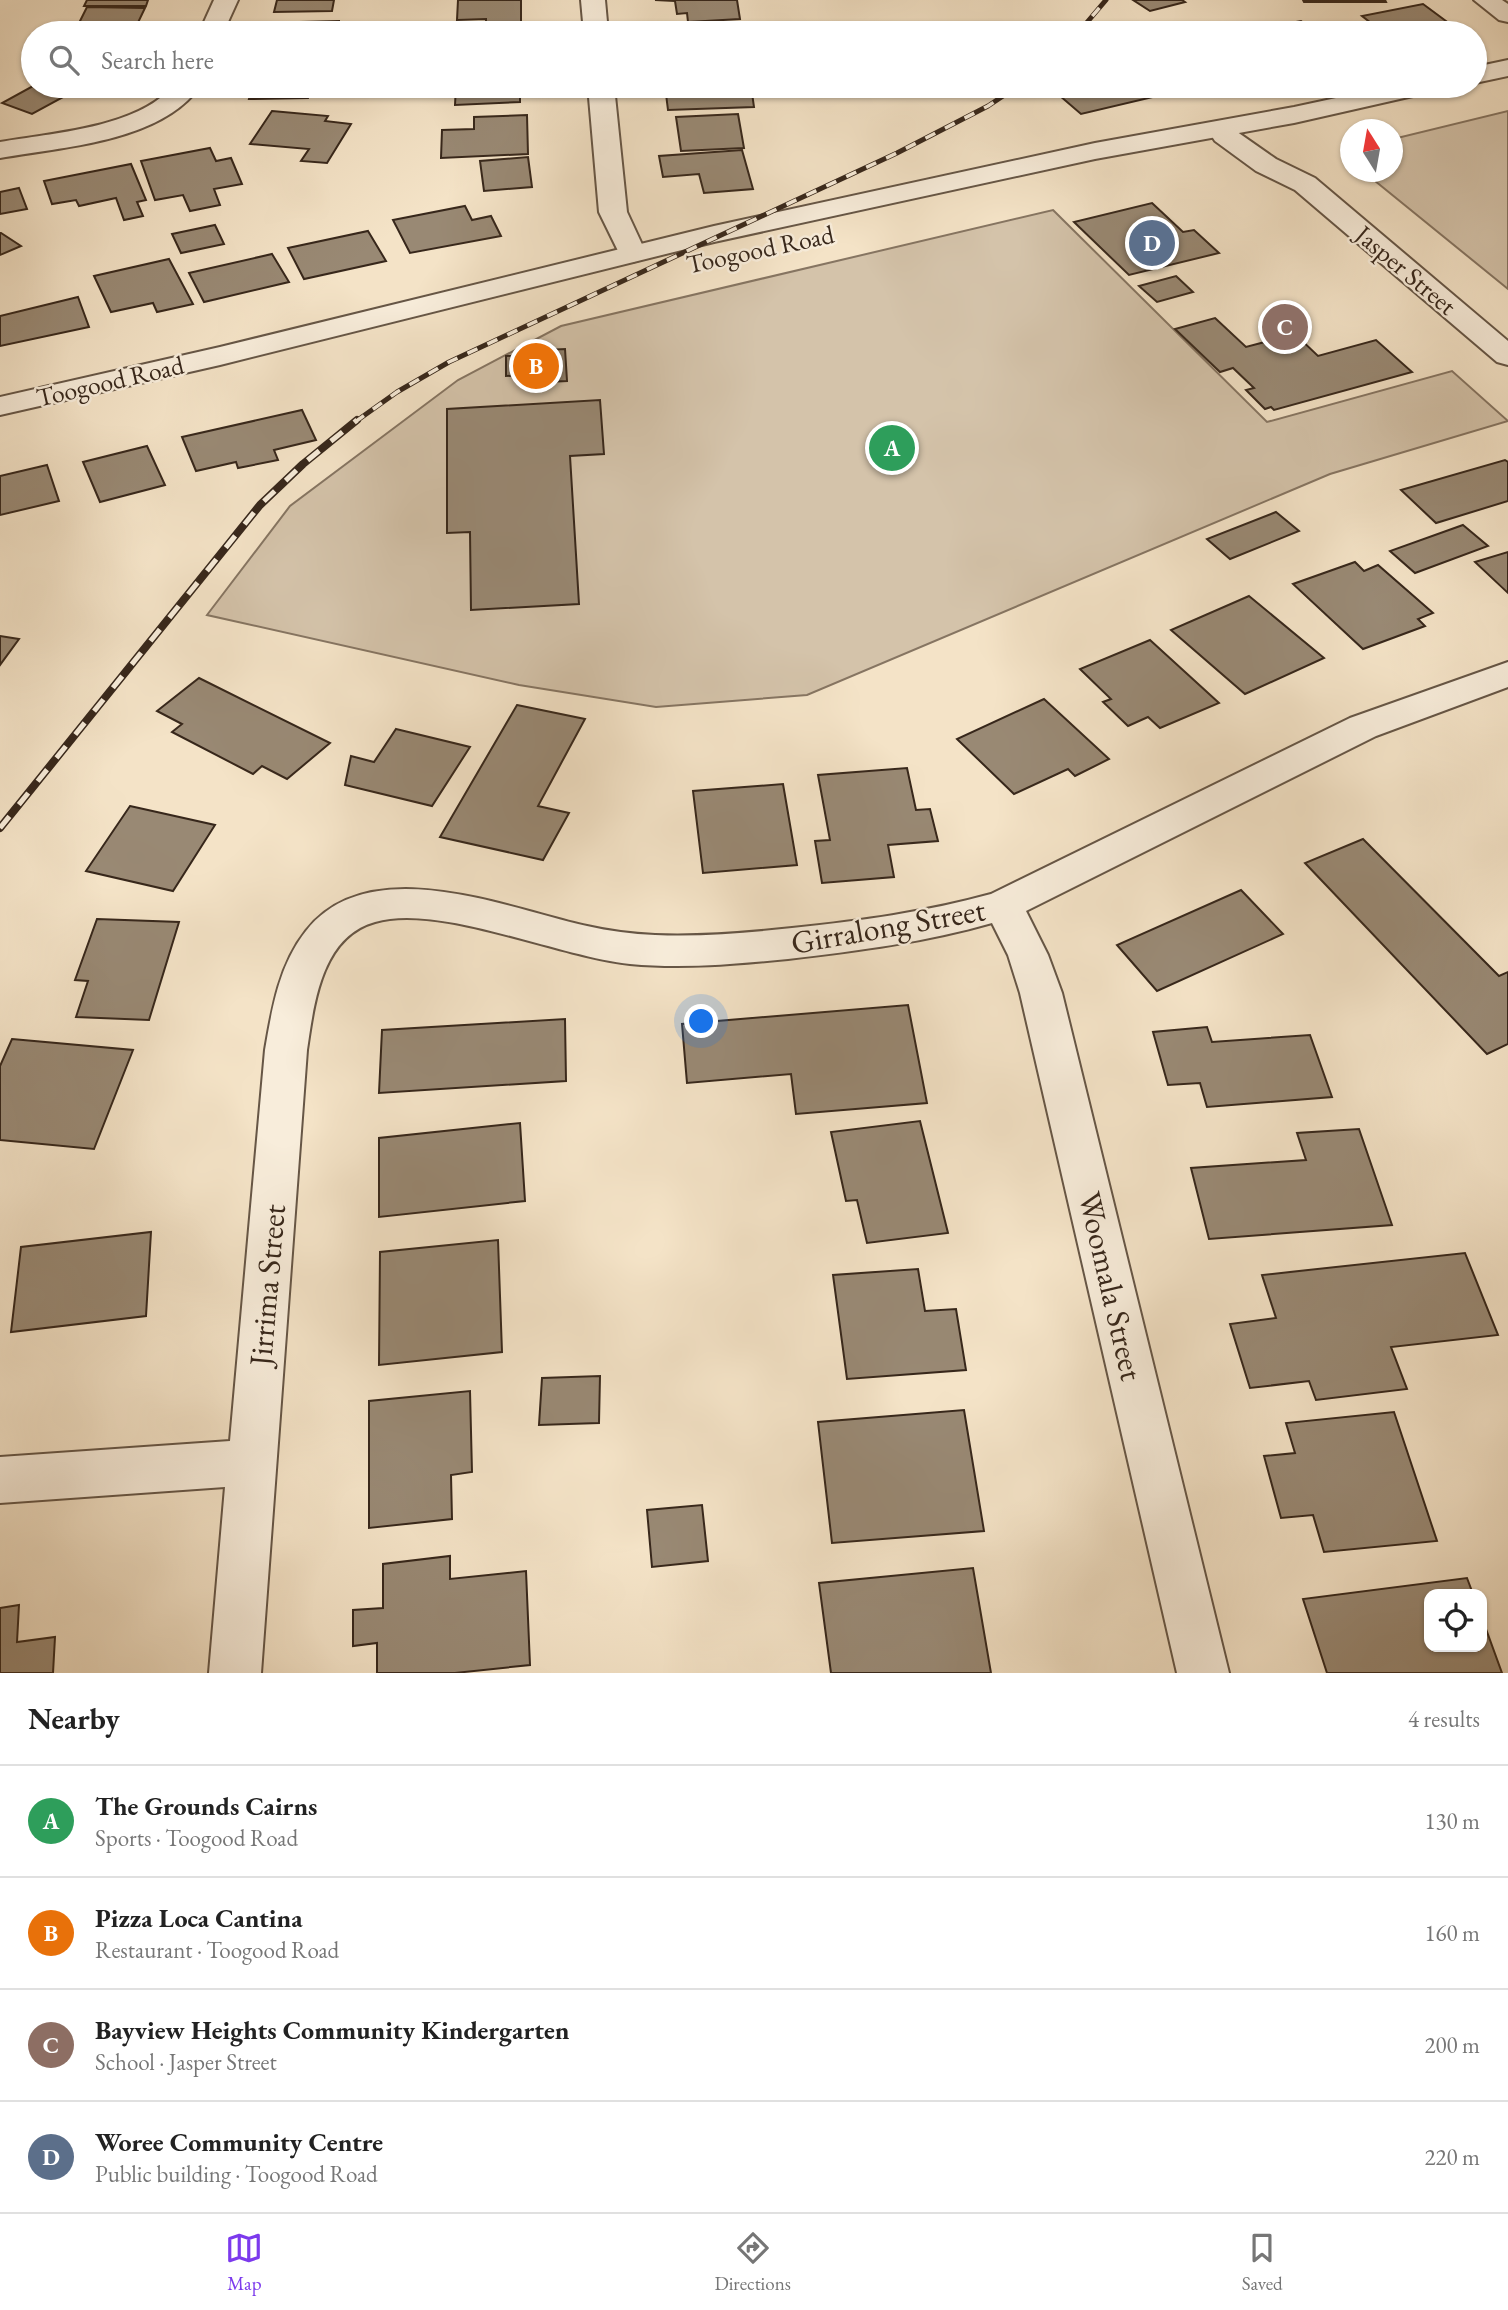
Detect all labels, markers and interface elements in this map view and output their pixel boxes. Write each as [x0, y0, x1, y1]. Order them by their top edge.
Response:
search box [21, 21, 1487, 98]
icon: search [45, 41, 83, 79]
text: Search here [101, 43, 214, 77]
north arrow [1340, 119, 1403, 182]
street label: Jasper Street [1347, 216, 1464, 322]
street label: Toogood Road [683, 217, 838, 281]
pin: D [1129, 217, 1175, 269]
pin: C [1262, 301, 1308, 353]
pin: B [513, 340, 559, 392]
street label: Toogood Road [33, 347, 188, 414]
pin: A [869, 422, 915, 474]
street label: Girralong Street [788, 888, 988, 964]
your location [684, 1004, 718, 1038]
street label: Woomala Street [1069, 1187, 1153, 1385]
street label: Jirrima Street [239, 1202, 295, 1371]
map controls [1424, 1589, 1487, 1652]
button: locate [1424, 1589, 1487, 1652]
text: Nearby [28, 1699, 120, 1738]
text: 4 results [1408, 1704, 1480, 1734]
text: The Grounds Cairns [95, 1789, 317, 1823]
text: A [43, 1806, 59, 1836]
text: 130 m [1424, 1806, 1480, 1836]
text: Sports · Toogood Road [95, 1823, 298, 1853]
text: Pizza Loca Cantina [95, 1901, 303, 1935]
text: B [44, 1918, 58, 1948]
text: 160 m [1424, 1918, 1480, 1948]
text: Restaurant · Toogood Road [95, 1935, 339, 1965]
text: Bayview Heights Community Kindergarten [95, 2013, 570, 2047]
text: C [43, 2030, 59, 2060]
text: 200 m [1424, 2030, 1480, 2060]
text: School · Jasper Street [95, 2047, 277, 2077]
text: Woree Community Centre [95, 2125, 383, 2159]
text: D [42, 2142, 60, 2172]
text: 220 m [1424, 2142, 1480, 2172]
text: Public building · Toogood Road [95, 2159, 378, 2189]
tab: Map [225, 2229, 263, 2296]
tab: Directions [714, 2229, 791, 2296]
tab: Saved [1242, 2229, 1283, 2296]

